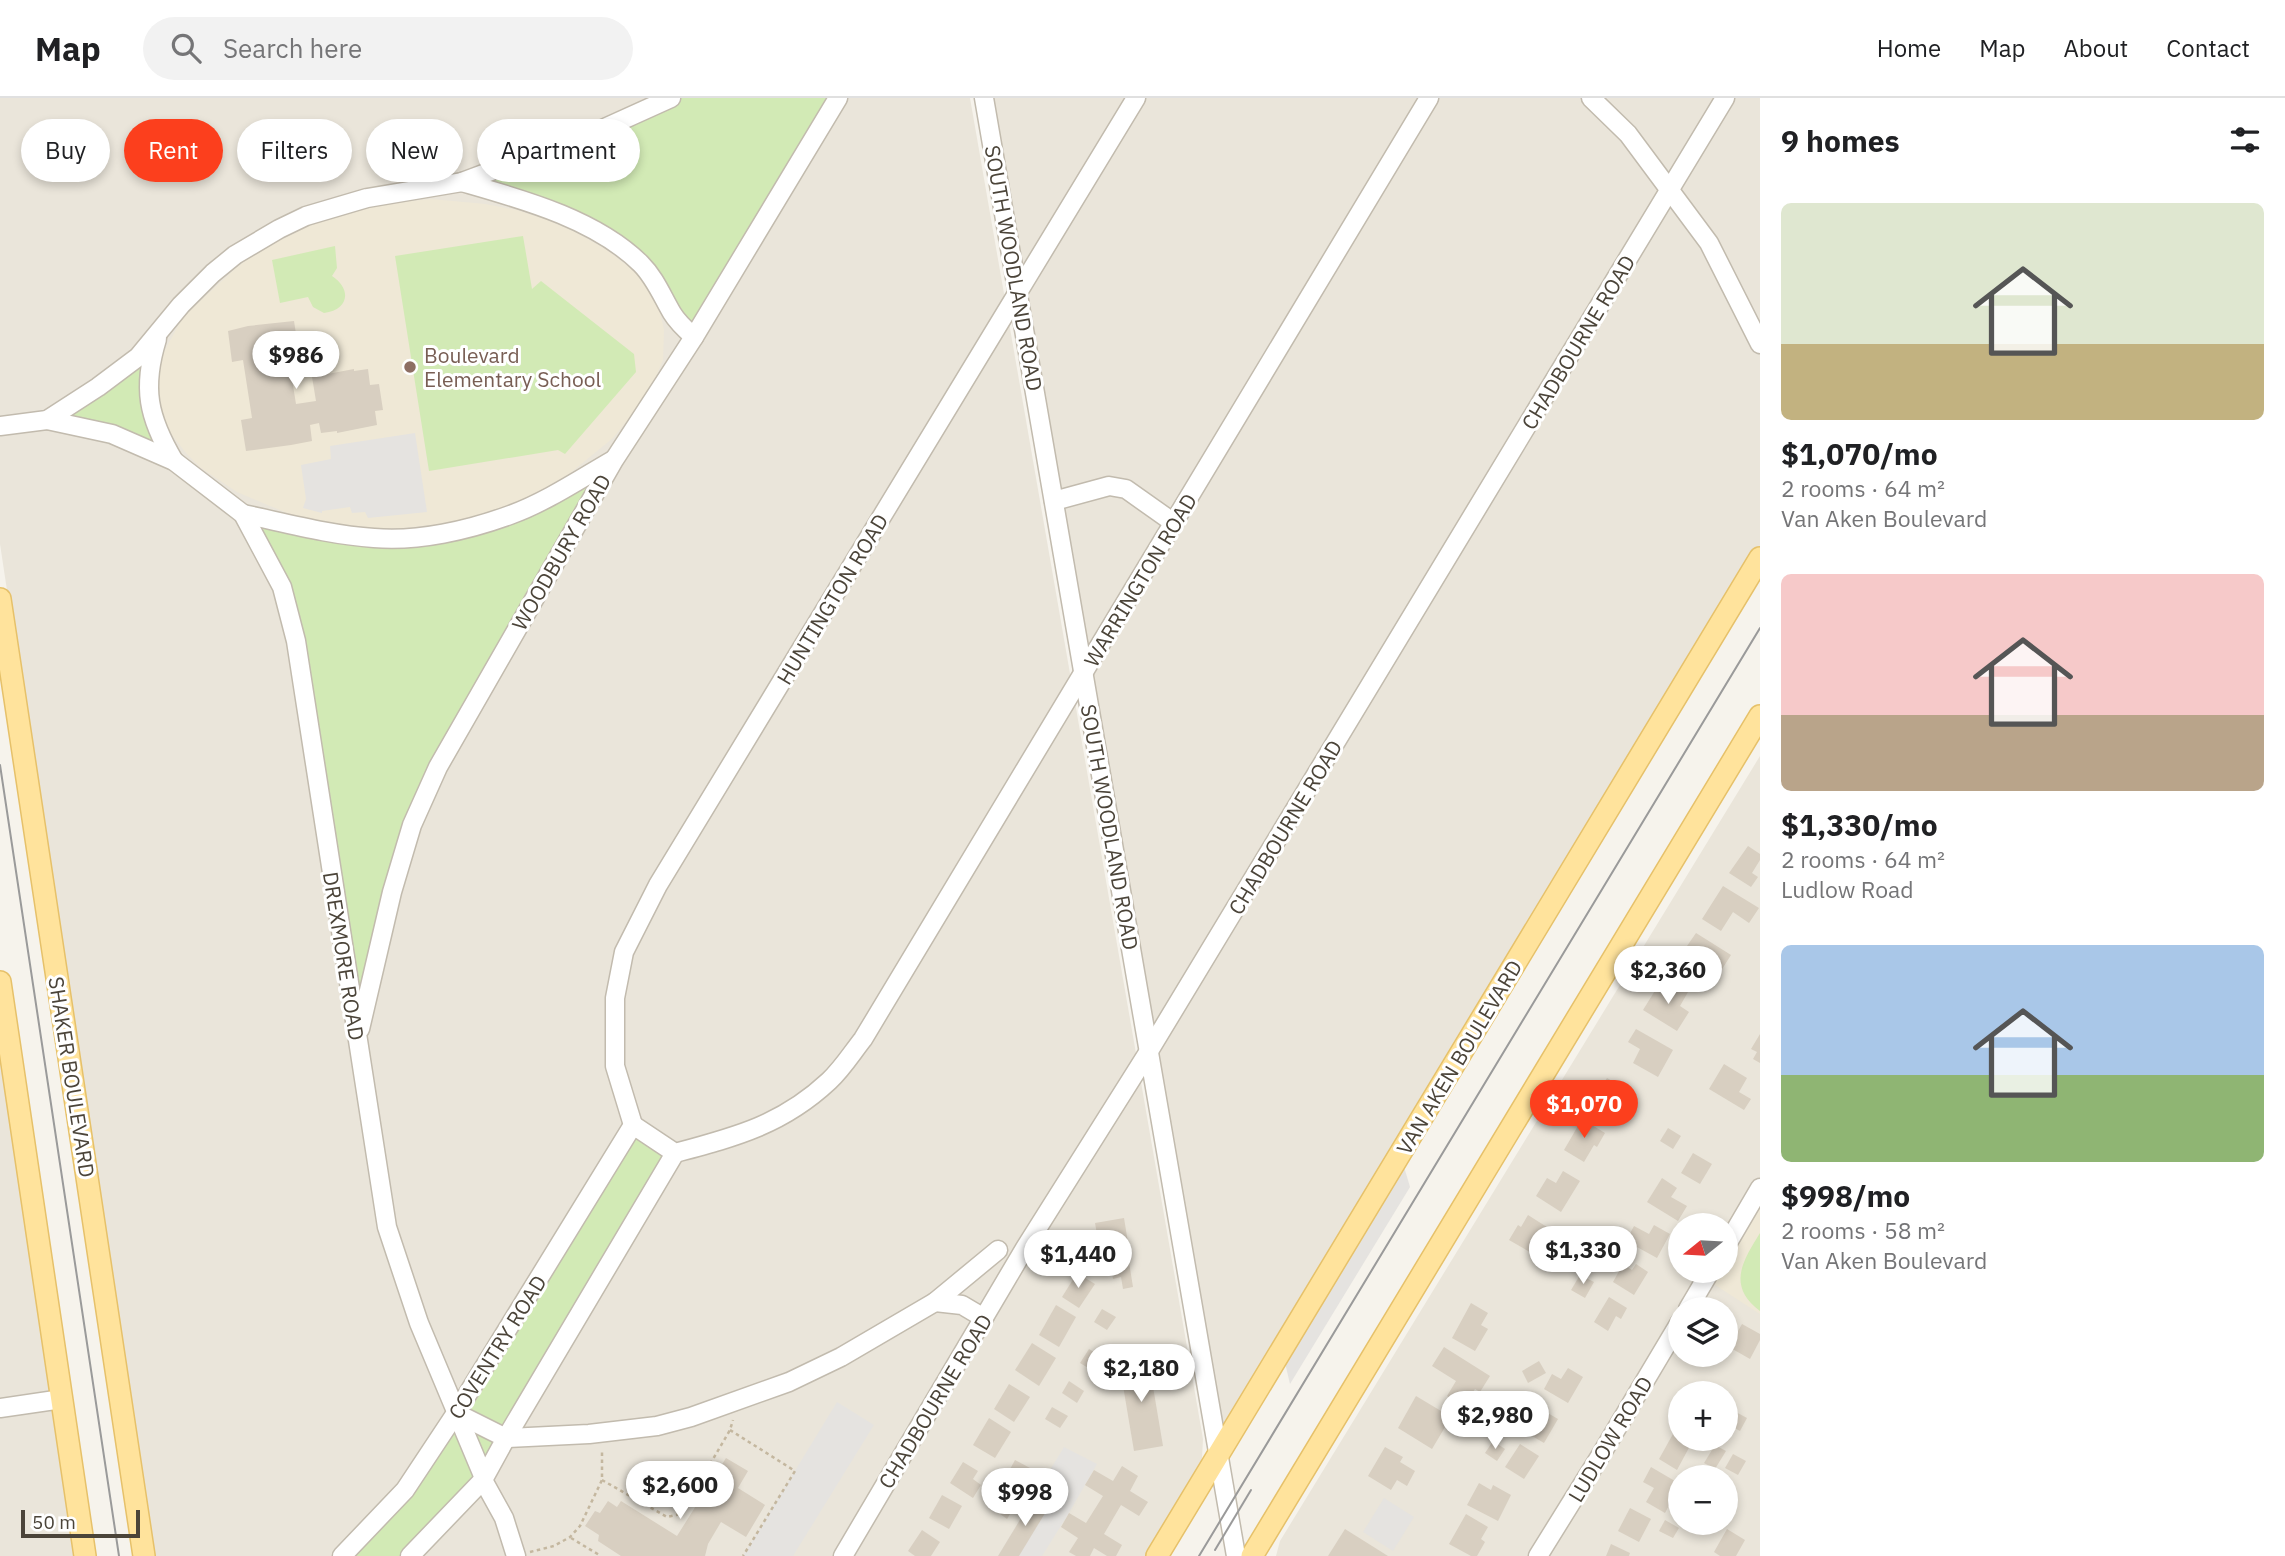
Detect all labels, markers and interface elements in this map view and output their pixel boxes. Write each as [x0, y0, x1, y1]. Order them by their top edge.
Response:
search box [143, 17, 633, 80]
text: Map [35, 27, 101, 70]
icon: search [167, 29, 205, 67]
text: Search here [223, 31, 362, 65]
text: Home [1877, 32, 1941, 64]
text: Map [1979, 32, 2025, 64]
text: About [2063, 32, 2128, 64]
text: Contact [2166, 32, 2250, 64]
chip: Buy [21, 119, 110, 182]
chip: Rent [124, 119, 223, 182]
chip: Filters [237, 119, 352, 182]
chip: New [366, 119, 463, 182]
chip: Apartment [477, 119, 640, 182]
text: 9 homes [1781, 121, 1900, 160]
icon: filters [2226, 121, 2264, 159]
street label: SOUTH WOODLAND ROAD [979, 143, 1049, 393]
icon: home [1960, 248, 2086, 374]
street label: CHADBOURNE ROAD [1515, 249, 1641, 435]
pin: $986 [255, 331, 337, 391]
text: $986 [268, 339, 324, 369]
place label: Boulevard Elementary School [424, 341, 601, 393]
marker: Boulevard Elementary School [402, 359, 418, 375]
text: $1,070/mo [1781, 434, 1938, 473]
street label: WOODBURY ROAD [505, 469, 617, 635]
text: 2 rooms · 64 m² [1781, 473, 1945, 503]
street label: WARRINGTON ROAD [1077, 488, 1203, 672]
text: Van Aken Boulevard [1781, 503, 1987, 533]
street label: HUNTINGTON ROAD [770, 508, 894, 690]
icon: home [1960, 619, 2086, 745]
street label: SOUTH WOODLAND ROAD [1075, 702, 1145, 952]
street label: CHADBOURNE ROAD [1222, 734, 1348, 920]
text: $1,330/mo [1781, 805, 1938, 844]
text: 2 rooms · 64 m² [1781, 844, 1945, 874]
street label: DREXMORE ROAD [317, 870, 371, 1042]
text: Ludlow Road [1781, 874, 1914, 904]
pin: $2,360 [1611, 946, 1725, 1006]
text: $2,360 [1630, 954, 1706, 984]
street label: VAN AKEN BOULEVARD [1390, 955, 1528, 1159]
street label: SHAKER BOULEVARD [42, 975, 102, 1179]
icon: home [1960, 990, 2086, 1116]
pin: $1,070 [1527, 1080, 1641, 1140]
text: $1,070 [1546, 1088, 1622, 1118]
text: $998/mo [1781, 1176, 1910, 1215]
north arrow [1668, 1213, 1738, 1283]
map controls [1668, 1213, 1738, 1535]
text: 2 rooms · 58 m² [1781, 1215, 1945, 1245]
pin: $1,330 [1526, 1226, 1640, 1286]
pin: $1,440 [1021, 1230, 1135, 1290]
text: $1,330 [1545, 1234, 1621, 1264]
text: $1,440 [1040, 1238, 1116, 1268]
text: Van Aken Boulevard [1781, 1245, 1987, 1275]
street label: COVENTRY ROAD [441, 1270, 553, 1424]
button: layers [1668, 1297, 1738, 1367]
street label: CHADBOURNE ROAD [872, 1308, 998, 1494]
pin: $2,180 [1084, 1344, 1198, 1404]
text: $2,180 [1103, 1352, 1179, 1382]
street label: LUDLOW ROAD [1561, 1371, 1659, 1507]
button: + [1668, 1381, 1738, 1451]
pin: $2,980 [1438, 1392, 1552, 1451]
text: $2,980 [1457, 1399, 1533, 1429]
pin: $2,600 [623, 1462, 737, 1521]
button: − [1668, 1465, 1738, 1535]
pin: $998 [984, 1468, 1066, 1528]
text: $2,600 [642, 1469, 718, 1499]
text: $998 [997, 1476, 1053, 1506]
scale bar [21, 1507, 140, 1539]
text: 50 m [32, 1510, 76, 1534]

